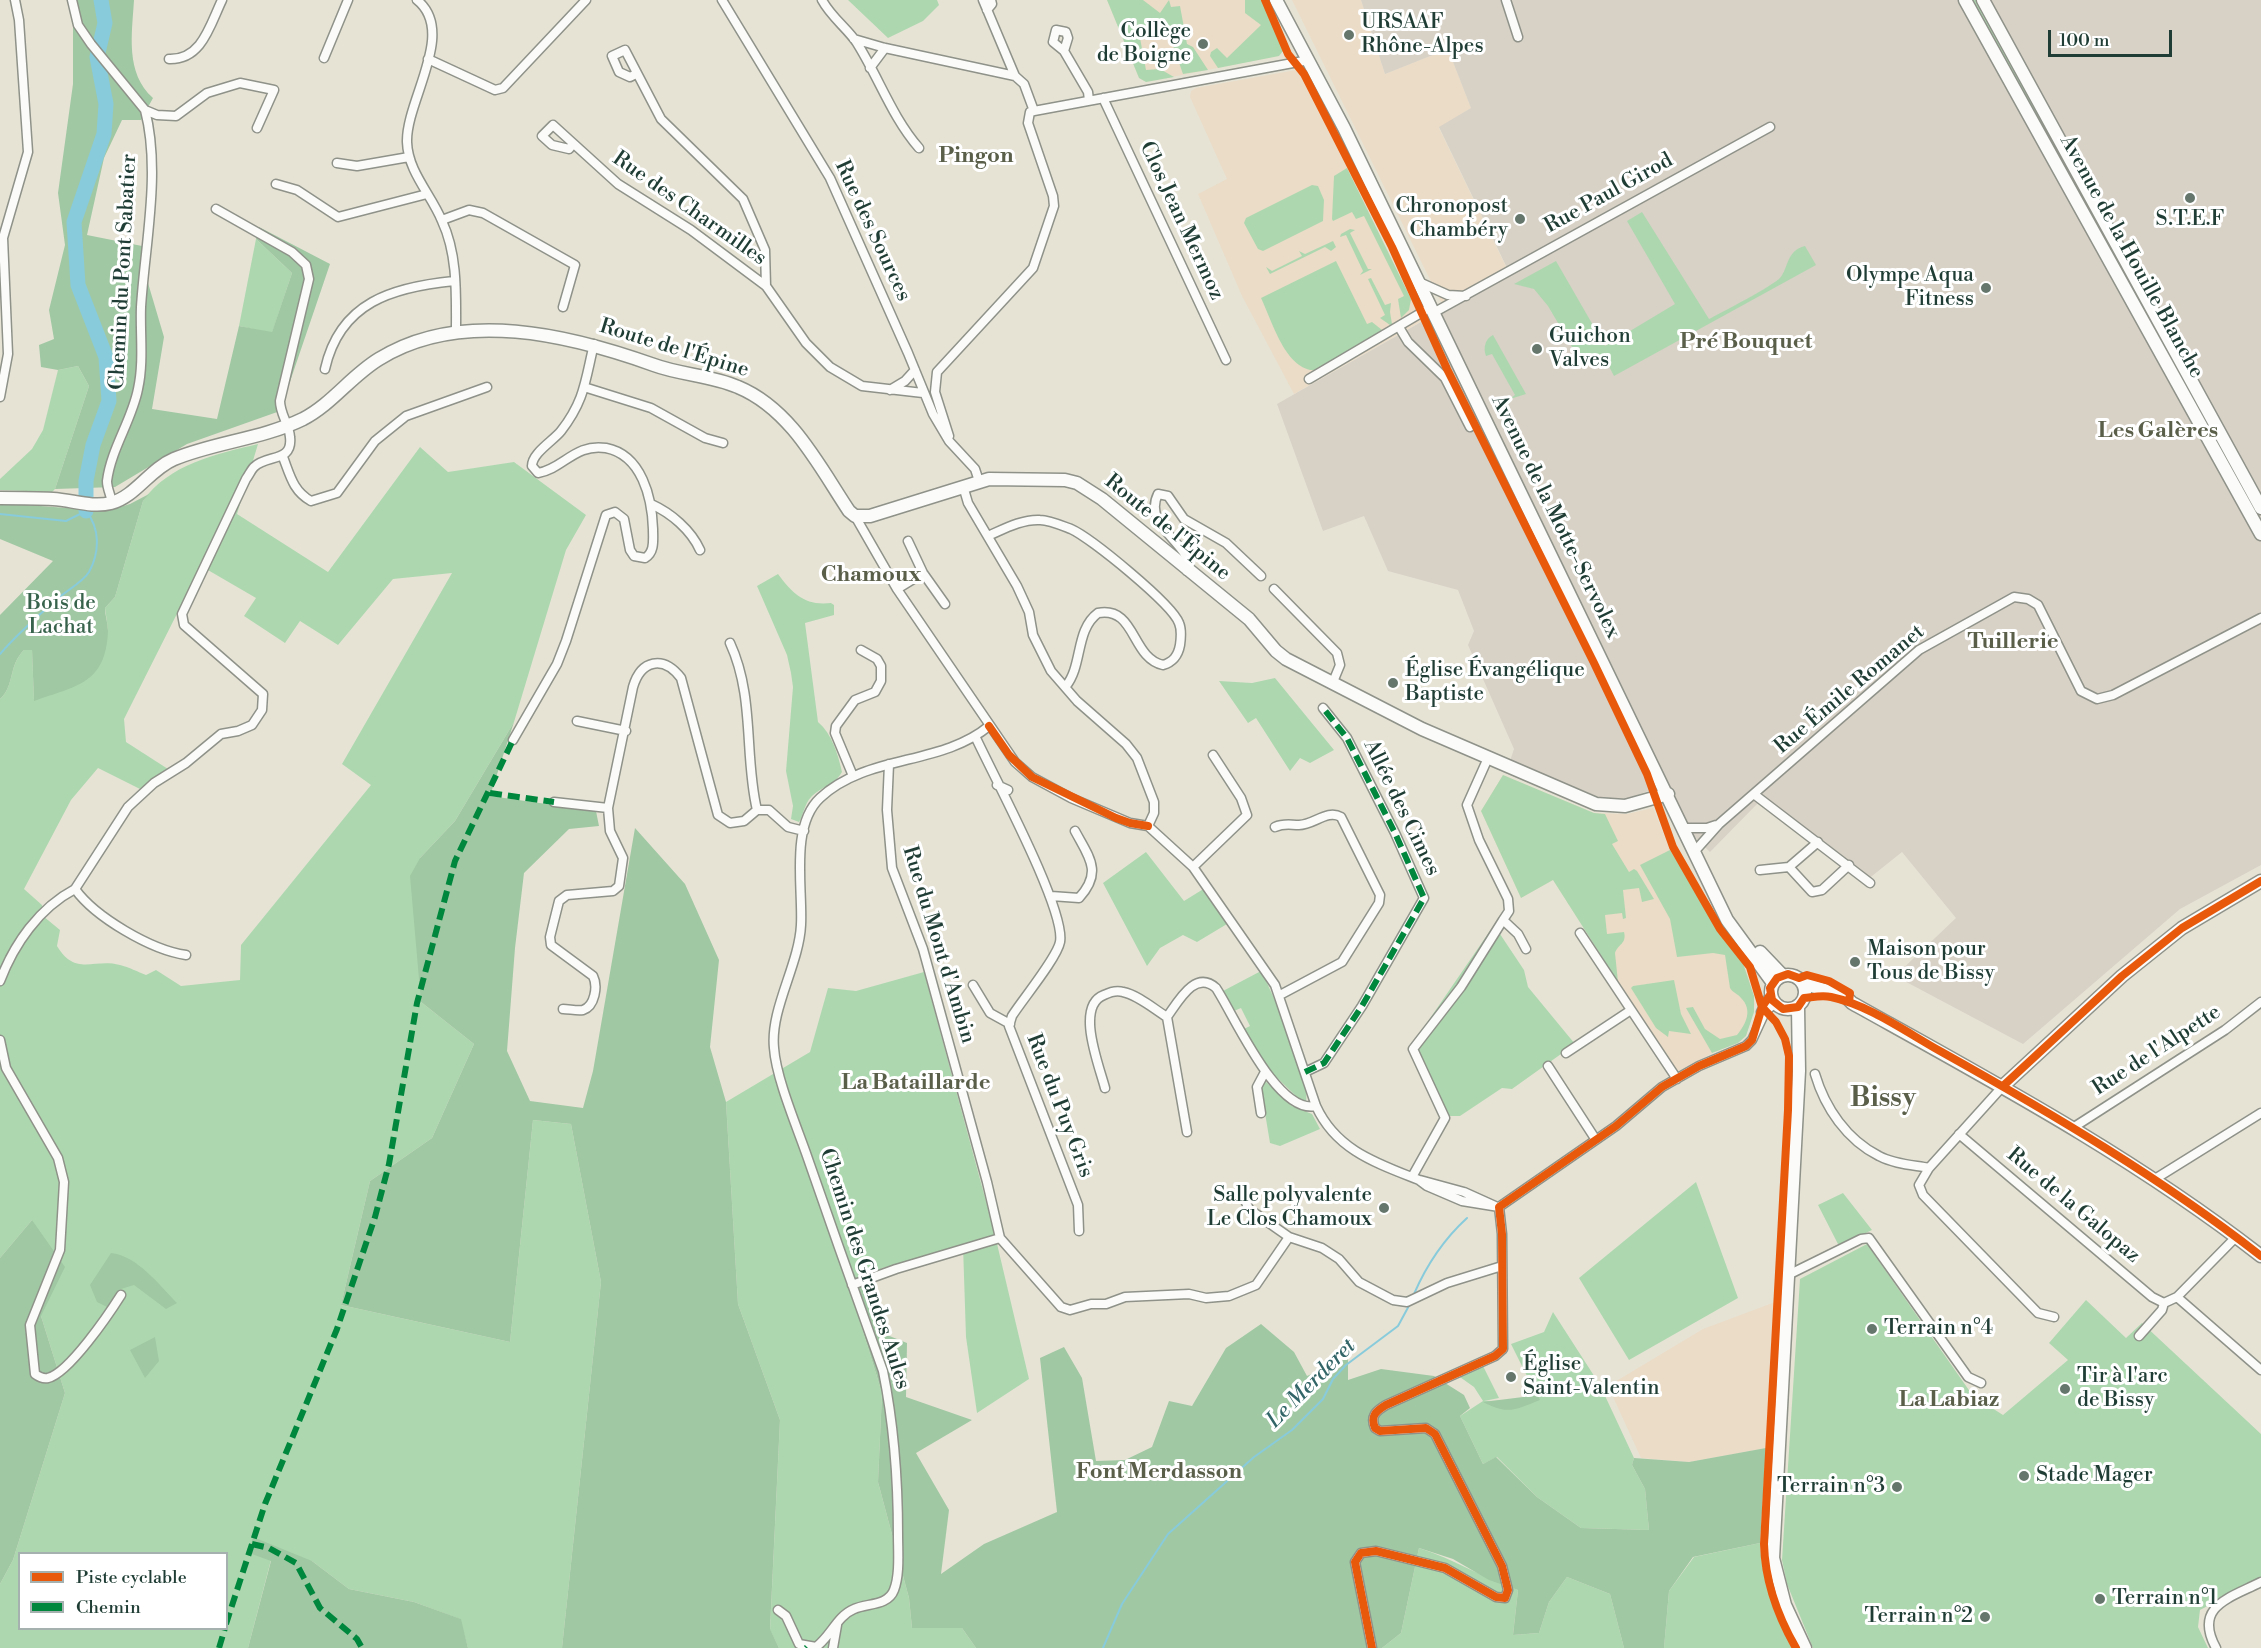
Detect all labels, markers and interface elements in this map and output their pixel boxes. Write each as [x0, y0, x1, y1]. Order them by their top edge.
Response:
place label: URSAAF Rhône-Alpes [1361, 10, 1484, 60]
scale bar [2051, 18, 2176, 56]
place label: Collège de Boigne [1097, 19, 1191, 69]
marker: URSAAF Rhône-Alpes [1342, 28, 1356, 42]
text: 100 m [2059, 29, 2110, 52]
marker: Collège de Boigne [1196, 37, 1210, 51]
street label: Avenue de la Houille Blanche [2054, 131, 2208, 383]
street label: Clos Jean Mermoz [1133, 138, 1229, 304]
district label: Pingon [939, 144, 1013, 170]
street label: Rue des Charmilles [607, 146, 771, 272]
street label: Rue Paul Girod [1540, 148, 1678, 240]
street label: Chemin du Pont Sabatier [105, 153, 143, 391]
street label: Rue des Sources [828, 157, 916, 305]
marker: S.T.E.F [2183, 191, 2197, 205]
place label: Chronopost Chambéry [1395, 194, 1508, 244]
place label: S.T.E.F [2156, 207, 2224, 233]
marker: Chronopost Chambéry [1513, 212, 1527, 226]
place label: Olympe Aqua Fitness [1846, 263, 1974, 313]
marker: Olympe Aqua Fitness [1979, 281, 1993, 295]
street label: Route de l'Épine [596, 314, 752, 384]
place label: Guichon Valves [1549, 324, 1631, 374]
district label: Pré Bouquet [1680, 330, 1812, 356]
marker: Guichon Valves [1530, 342, 1544, 356]
street label: Avenue de la Motte-Servolex [1485, 391, 1625, 643]
district label: Les Galères [2098, 419, 2218, 445]
street label: Route de l'Épine [1099, 470, 1235, 586]
district label: Chamoux [821, 563, 921, 589]
park label: Bois de Lachat [26, 591, 96, 641]
street label: Rue Émile Romanet [1770, 620, 1930, 760]
district label: Tuillerie [1967, 630, 2059, 656]
place label: Église Évangélique Baptiste [1405, 658, 1585, 708]
marker: Église Évangélique Baptiste [1386, 676, 1400, 690]
street label: Allée des Cimes [1357, 736, 1445, 880]
street label: Rue du Mont d'Ambin [896, 843, 980, 1047]
place label: Maison pour Tous de Bissy [1867, 937, 1995, 987]
marker: Maison pour Tous de Bissy [1848, 955, 1862, 969]
street label: Rue de l'Alpette [2088, 1000, 2226, 1102]
street label: Rue du Puy Gris [1020, 1031, 1098, 1181]
district label: La Bataillarde [841, 1071, 991, 1097]
district label: Bissy [1850, 1084, 1916, 1116]
street label: Rue de la Galopaz [2001, 1143, 2145, 1269]
street label: Chemin des Grandes Aules [813, 1145, 915, 1393]
place label: Salle polyvalente Le Clos Chamoux [1207, 1183, 1372, 1233]
marker: Salle polyvalente Le Clos Chamoux [1377, 1201, 1391, 1215]
place label: Terrain n°4 [1884, 1316, 1993, 1342]
marker: Terrain n°4 [1865, 1322, 1879, 1336]
water label: Le Merderet [1262, 1334, 1362, 1434]
place label: Église Saint-Valentin [1523, 1352, 1659, 1402]
place label: Tir à l'arc de Bissy [2077, 1364, 2168, 1414]
marker: Église Saint-Valentin [1504, 1370, 1518, 1384]
marker: Tir à l'arc de Bissy [2058, 1382, 2072, 1396]
district label: La Labiaz [1899, 1388, 1999, 1414]
district label: Font Merdasson [1076, 1460, 1242, 1486]
place label: Stade Mager [2036, 1463, 2153, 1489]
marker: Stade Mager [2017, 1469, 2031, 1483]
place label: Terrain n°3 [1777, 1474, 1885, 1500]
marker: Terrain n°3 [1890, 1480, 1904, 1494]
legend [18, 1552, 228, 1630]
text: Piste cyclable [76, 1566, 187, 1589]
place label: Terrain n°1 [2112, 1586, 2218, 1612]
marker: Terrain n°1 [2093, 1592, 2107, 1606]
text: Chemin [76, 1596, 141, 1619]
place label: Terrain n°2 [1865, 1604, 1973, 1630]
marker: Terrain n°2 [1978, 1610, 1992, 1624]

